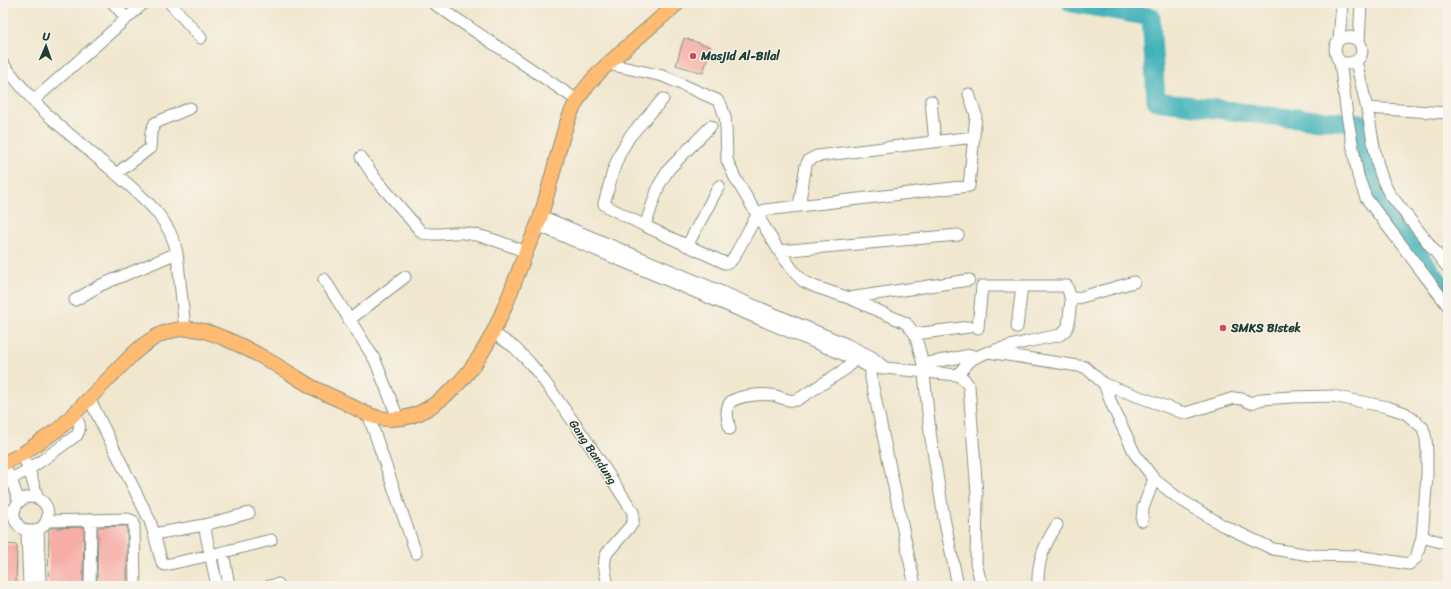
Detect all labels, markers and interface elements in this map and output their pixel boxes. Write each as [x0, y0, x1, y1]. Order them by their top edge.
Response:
north arrow [26, 26, 66, 66]
text: U [42, 27, 51, 46]
place label: Masjid Al-Bilal [700, 45, 780, 67]
marker: Masjid Al-Bilal [688, 51, 698, 61]
place label: SMKS Bistek [1230, 317, 1302, 339]
marker: SMKS Bistek [1218, 323, 1228, 333]
street label: Gang Bandung [563, 415, 623, 489]

